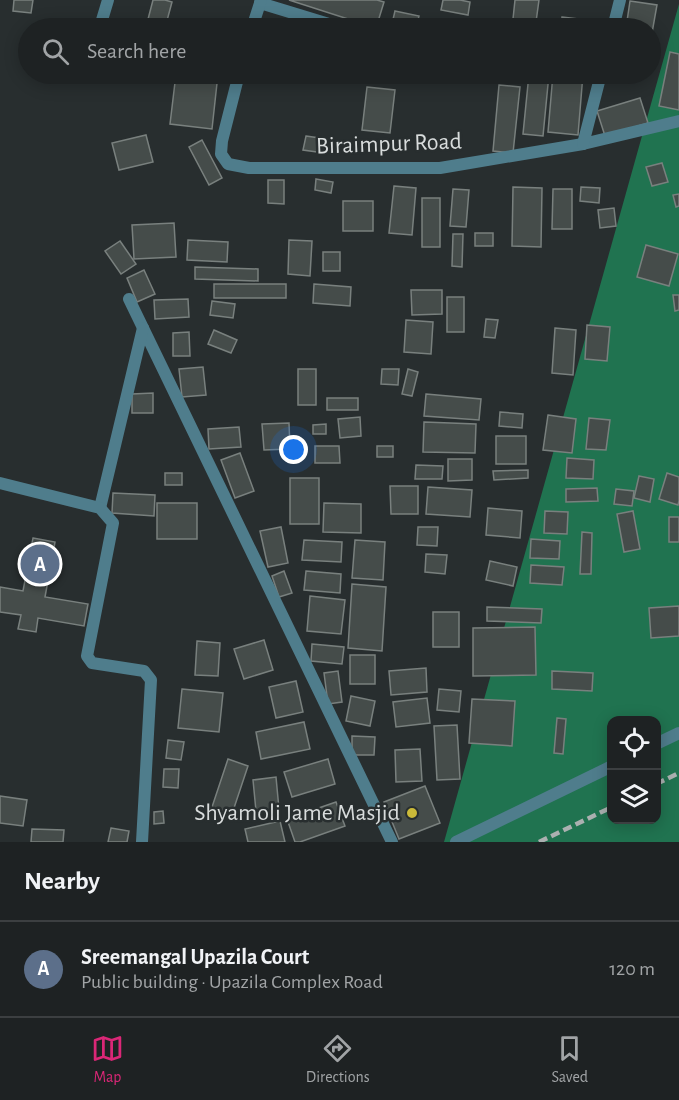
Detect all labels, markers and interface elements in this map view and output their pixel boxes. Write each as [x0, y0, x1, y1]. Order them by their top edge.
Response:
search box [18, 18, 661, 84]
icon: search [39, 35, 72, 68]
text: Search here [87, 40, 186, 62]
street label: Biraimpur Road [316, 129, 462, 159]
your location [279, 435, 308, 464]
pin: A [20, 542, 60, 586]
map controls [607, 716, 661, 824]
button: locate [607, 716, 661, 770]
button: layers [607, 770, 661, 824]
place label: Shyamoli Jame Masjid [194, 801, 400, 825]
marker: Shyamoli Jame Masjid [405, 806, 419, 820]
text: Nearby [24, 868, 100, 894]
text: Sreemangal Upazila Court [81, 946, 309, 968]
text: A [38, 959, 50, 979]
text: 120 m [609, 959, 655, 979]
text: Public building · Upazila Complex Road [81, 972, 383, 992]
tab: Map [91, 1032, 124, 1087]
tab: Directions [306, 1032, 370, 1087]
tab: Saved [551, 1032, 588, 1087]

